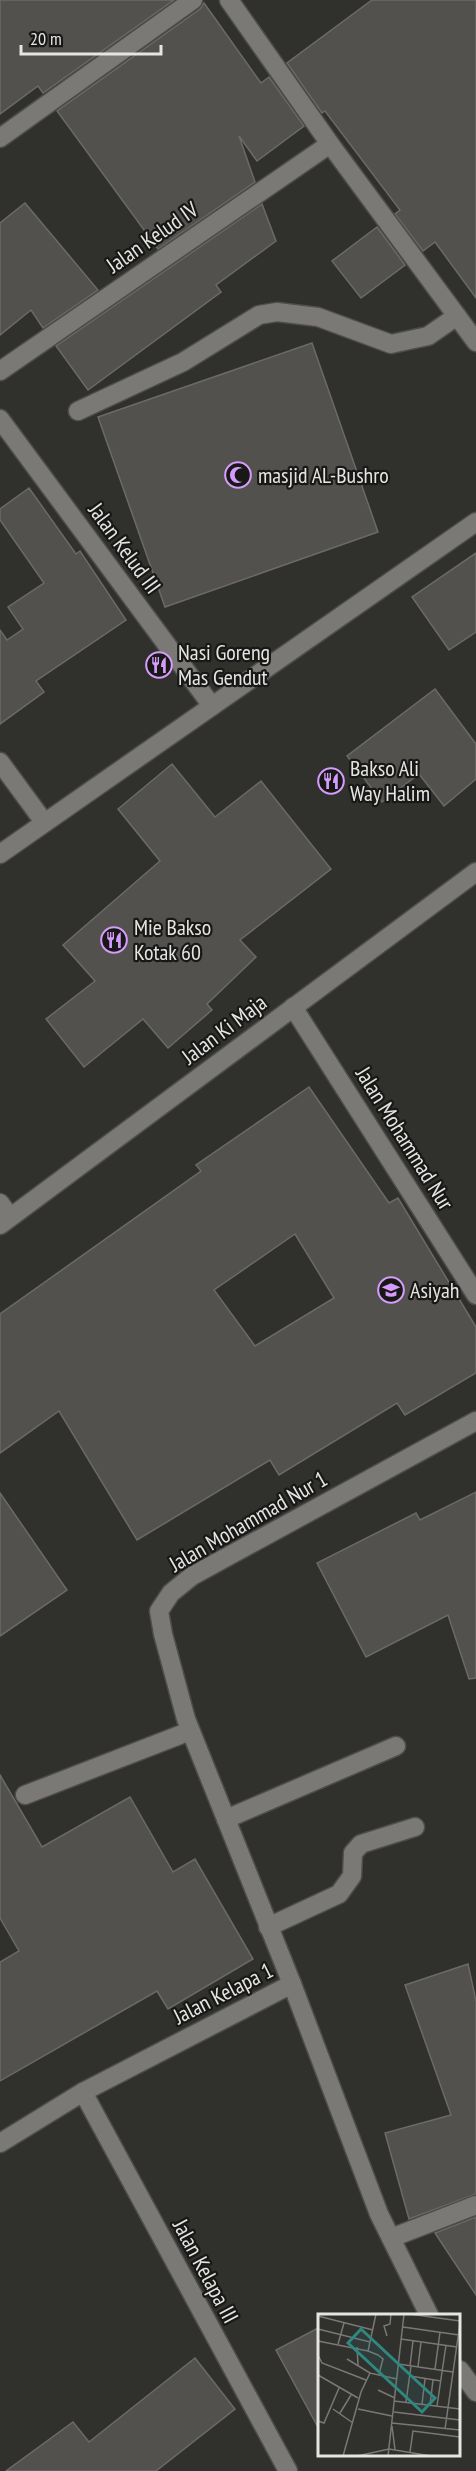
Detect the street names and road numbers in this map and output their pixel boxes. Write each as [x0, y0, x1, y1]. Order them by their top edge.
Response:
street label: Jalan Kelud IV [100, 195, 204, 279]
street label: Jalan Kelud III [82, 496, 167, 599]
street label: Jalan Ki Maja [175, 988, 272, 1071]
street label: Jalan Mohammad Nur [349, 1060, 460, 1215]
street label: Jalan Mohammad Nur 1 [163, 1464, 332, 1578]
street label: Jalan Kelapa 1 [168, 1956, 278, 2031]
street label: Jalan Kelapa III [166, 2213, 245, 2328]

